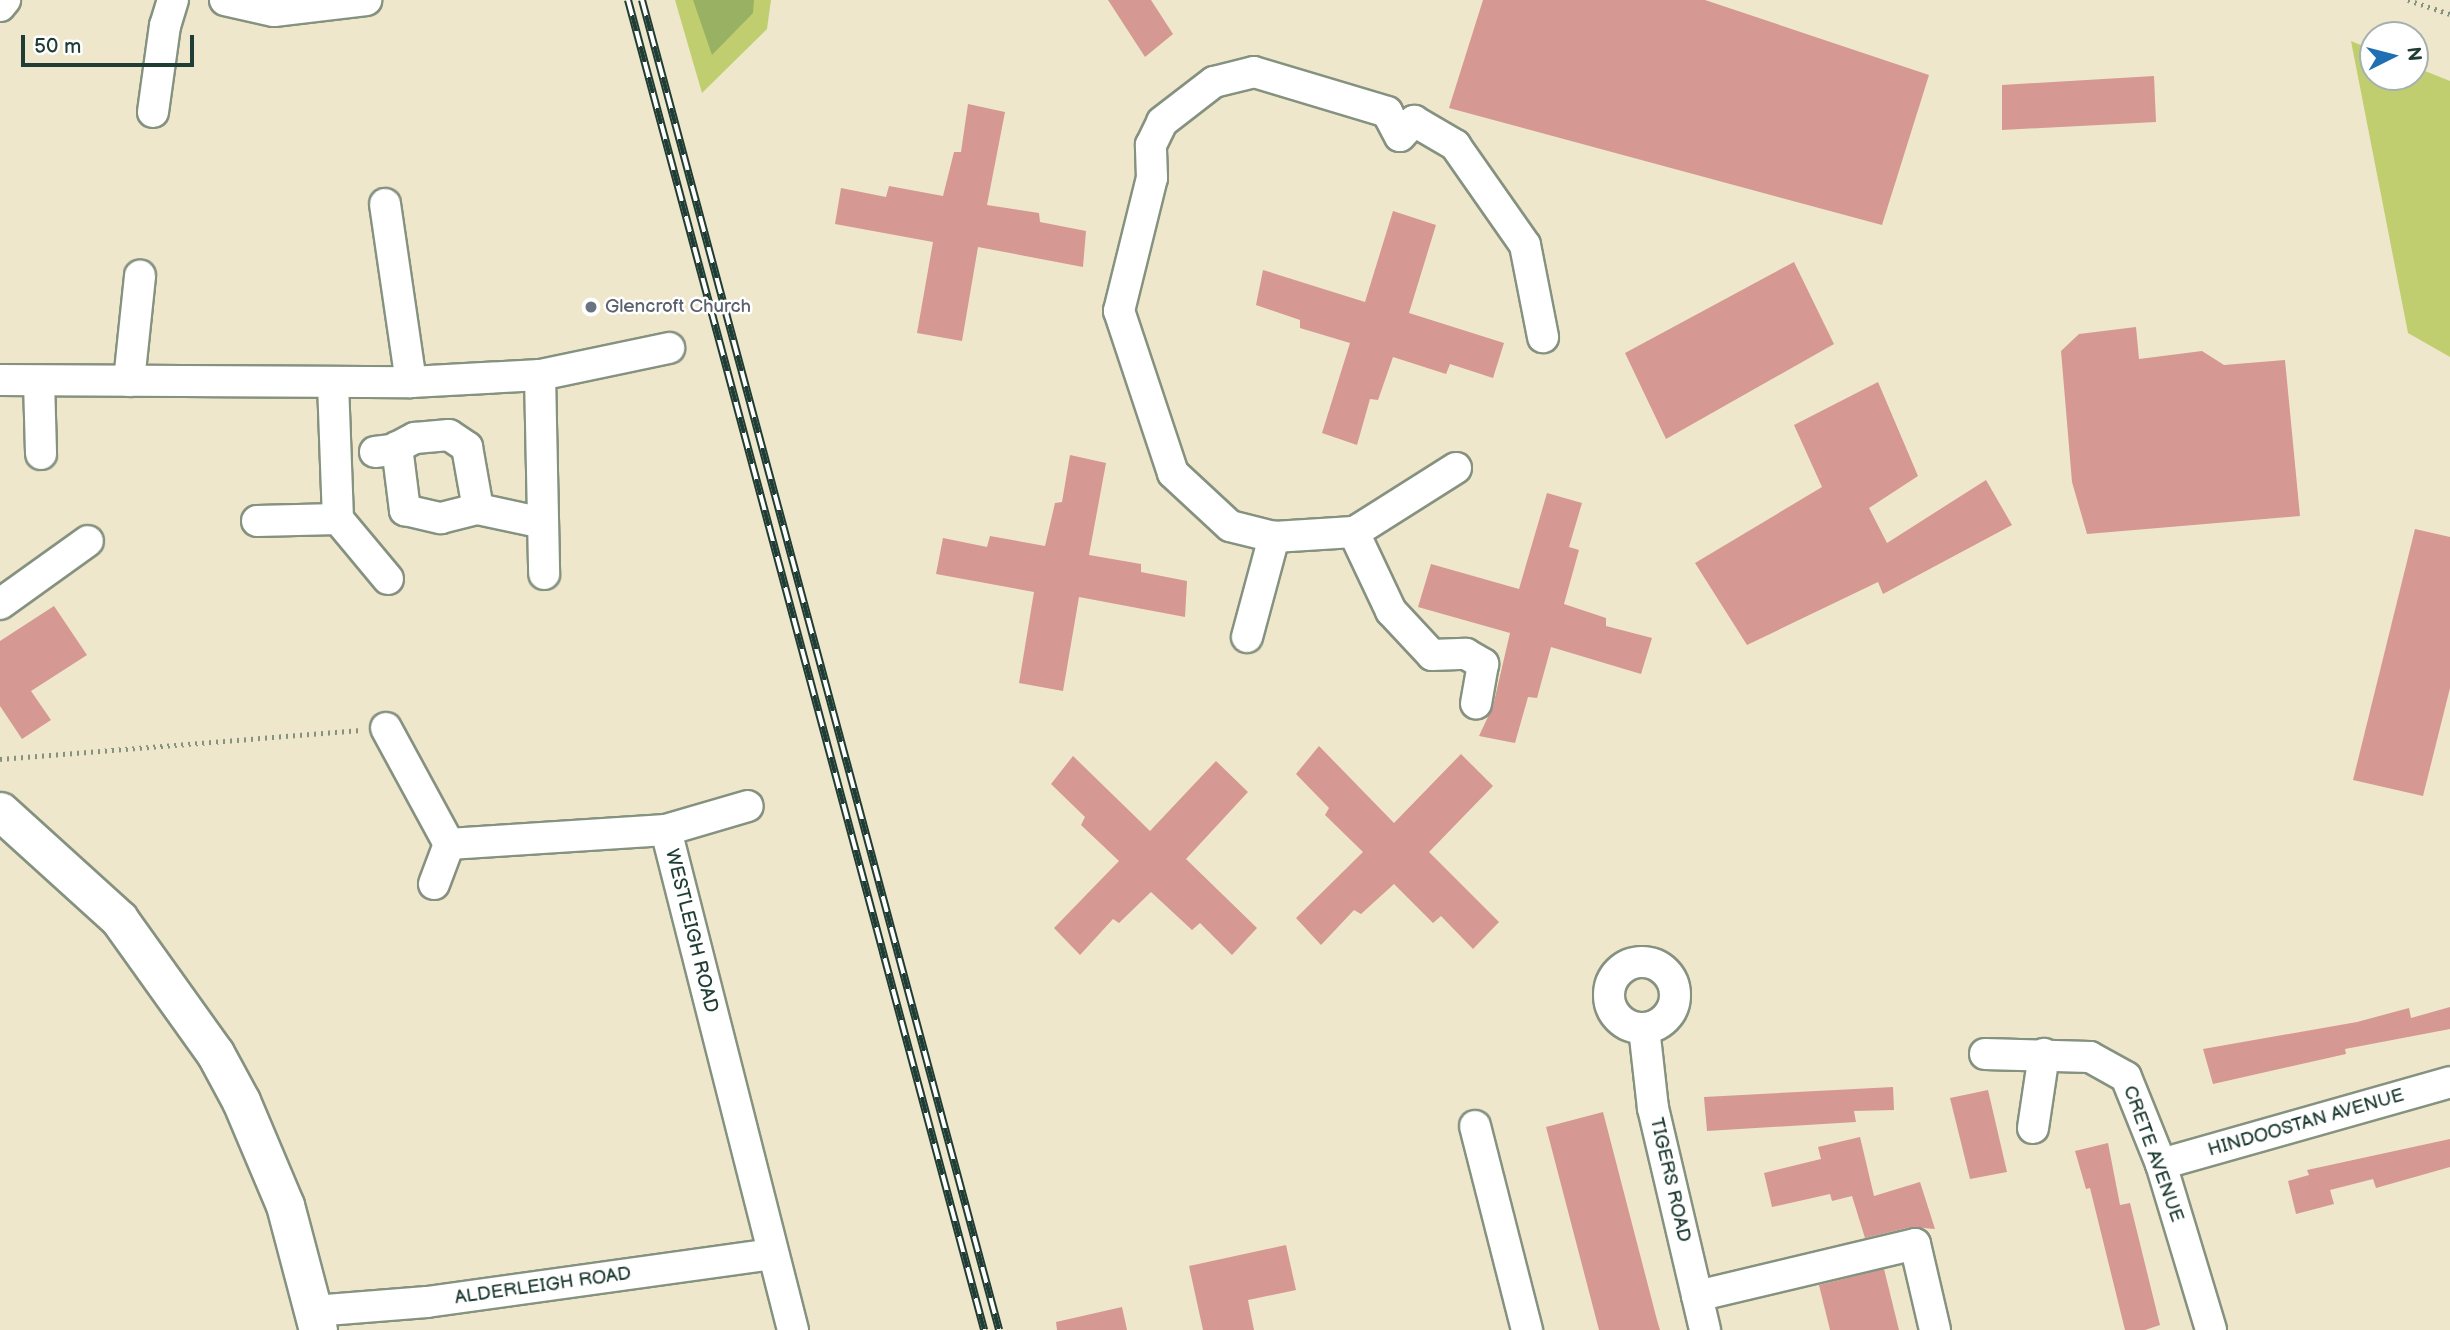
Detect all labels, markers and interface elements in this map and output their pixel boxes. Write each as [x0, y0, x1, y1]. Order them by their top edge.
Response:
scale bar [24, 21, 198, 65]
north arrow [2359, 21, 2429, 91]
text: 50 m [34, 34, 81, 59]
text: N [2401, 46, 2426, 62]
place label: Glencroft Church [605, 296, 751, 318]
marker: Glencroft Church [583, 299, 599, 315]
street label: WESTLEIGH ROAD [660, 847, 722, 1015]
street label: CRETE AVENUE [2118, 1083, 2188, 1225]
street label: HINDOOSTAN AVENUE [2205, 1084, 2407, 1162]
street label: TIGERS ROAD [1645, 1116, 1695, 1244]
street label: ALDERLEIGH ROAD [453, 1262, 633, 1310]

